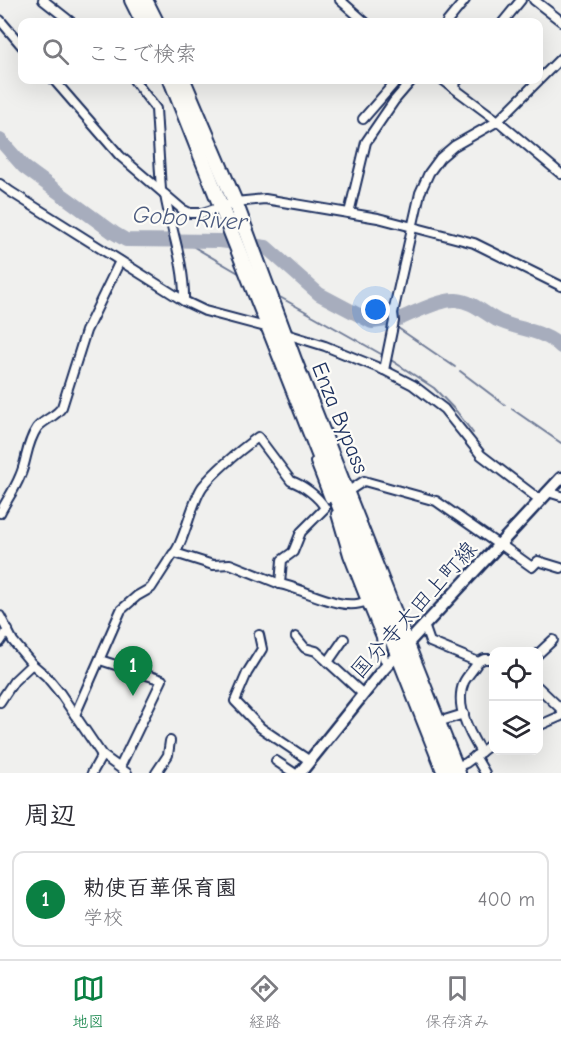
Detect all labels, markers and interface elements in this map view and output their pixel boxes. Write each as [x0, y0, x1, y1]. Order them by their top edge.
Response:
search box [18, 18, 543, 84]
icon: search [39, 35, 72, 68]
text: ここで検索 [87, 41, 197, 67]
water label: Gobo River [132, 200, 250, 236]
your location [361, 295, 390, 324]
street label: Enza Bypass [306, 358, 374, 478]
street label: 国分寺太田上町線 [345, 536, 483, 684]
pin: 1 [114, 646, 152, 696]
map controls [489, 647, 543, 755]
button: locate [489, 647, 543, 701]
button: layers [489, 701, 543, 755]
text: 周辺 [24, 801, 76, 831]
text: 勅使百華保育園 [83, 875, 237, 901]
text: 1 [42, 888, 49, 911]
text: 400 m [478, 888, 535, 911]
text: 学校 [83, 906, 123, 929]
tab: 地図 [72, 972, 105, 1032]
tab: 経路 [248, 972, 281, 1032]
tab: 保存済み [425, 972, 489, 1032]

